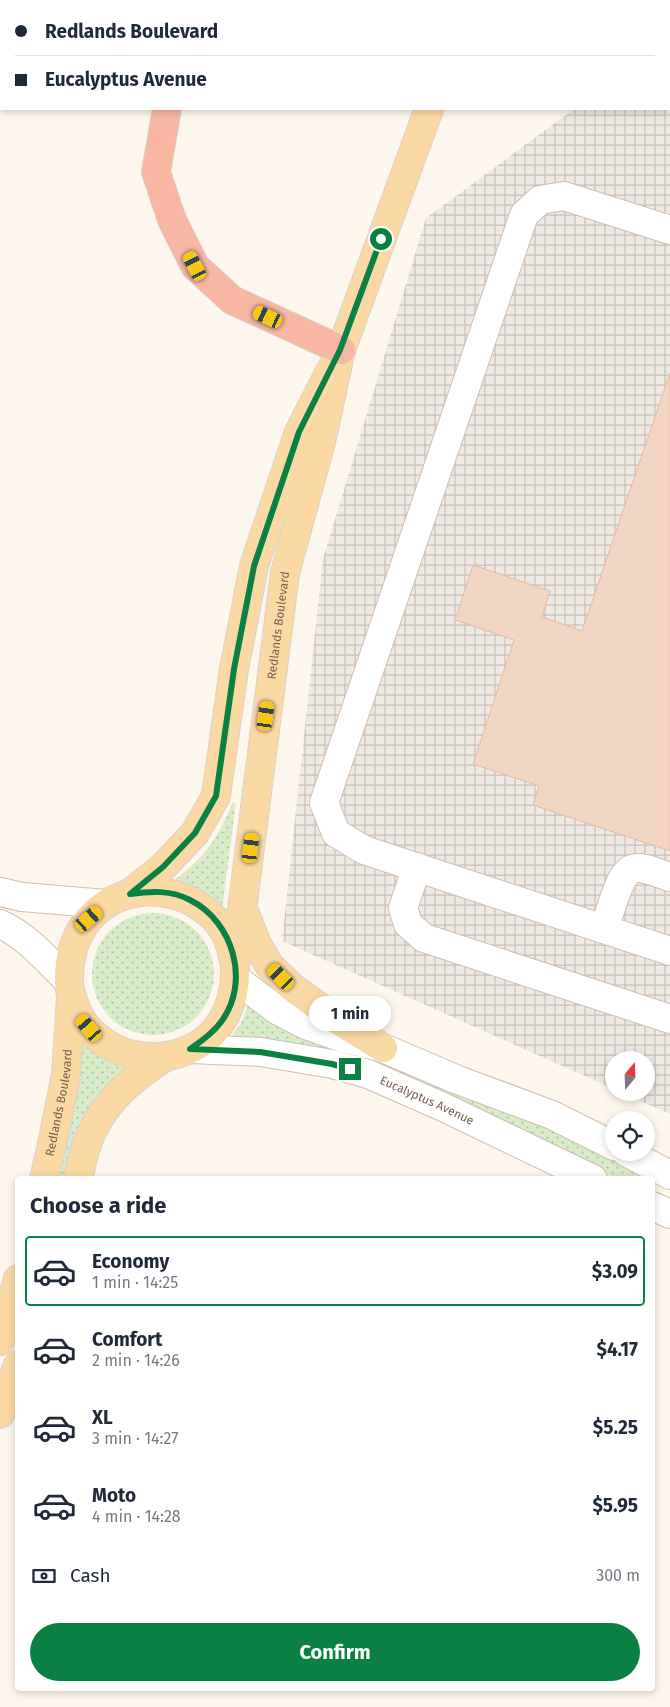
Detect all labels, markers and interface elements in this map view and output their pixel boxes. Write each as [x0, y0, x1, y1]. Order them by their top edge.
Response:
text: Redlands Boulevard [45, 20, 218, 43]
text: Eucalyptus Avenue [45, 68, 207, 91]
route start [370, 228, 392, 250]
car [181, 249, 208, 283]
car [251, 304, 284, 330]
street label: Redlands Boulevard [265, 570, 292, 680]
car [256, 700, 275, 732]
car [241, 832, 260, 864]
car [72, 903, 105, 935]
car [265, 961, 296, 993]
callout: 1 min [309, 996, 391, 1032]
text: 1 min [331, 1004, 369, 1023]
car [73, 1012, 104, 1044]
street label: Redlands Boulevard [43, 1048, 75, 1158]
north arrow [605, 1051, 655, 1101]
map controls [605, 1051, 655, 1161]
route end [339, 1058, 361, 1080]
street label: Eucalyptus Avenue [378, 1073, 476, 1128]
button: locate [605, 1111, 655, 1161]
text: Choose a ride [30, 1192, 166, 1219]
icon: car [32, 1249, 77, 1294]
text: Economy [92, 1250, 169, 1273]
text: $3.09 [592, 1260, 638, 1283]
text: 1 min · 14:25 [92, 1273, 178, 1292]
icon: car [32, 1327, 77, 1372]
text: Comfort [92, 1328, 162, 1351]
text: $4.17 [596, 1338, 638, 1361]
text: 2 min · 14:26 [92, 1351, 180, 1370]
icon: car [32, 1405, 77, 1450]
text: XL [92, 1406, 113, 1429]
text: $5.25 [593, 1416, 638, 1439]
text: 3 min · 14:27 [92, 1429, 178, 1448]
icon: car [32, 1483, 77, 1528]
text: Moto [92, 1484, 136, 1507]
text: $5.95 [592, 1494, 638, 1517]
text: 4 min · 14:28 [92, 1507, 181, 1526]
icon: cash [30, 1562, 58, 1590]
text: Cash [70, 1564, 111, 1587]
text: 300 m [596, 1566, 640, 1585]
button: Confirm [30, 1623, 640, 1681]

